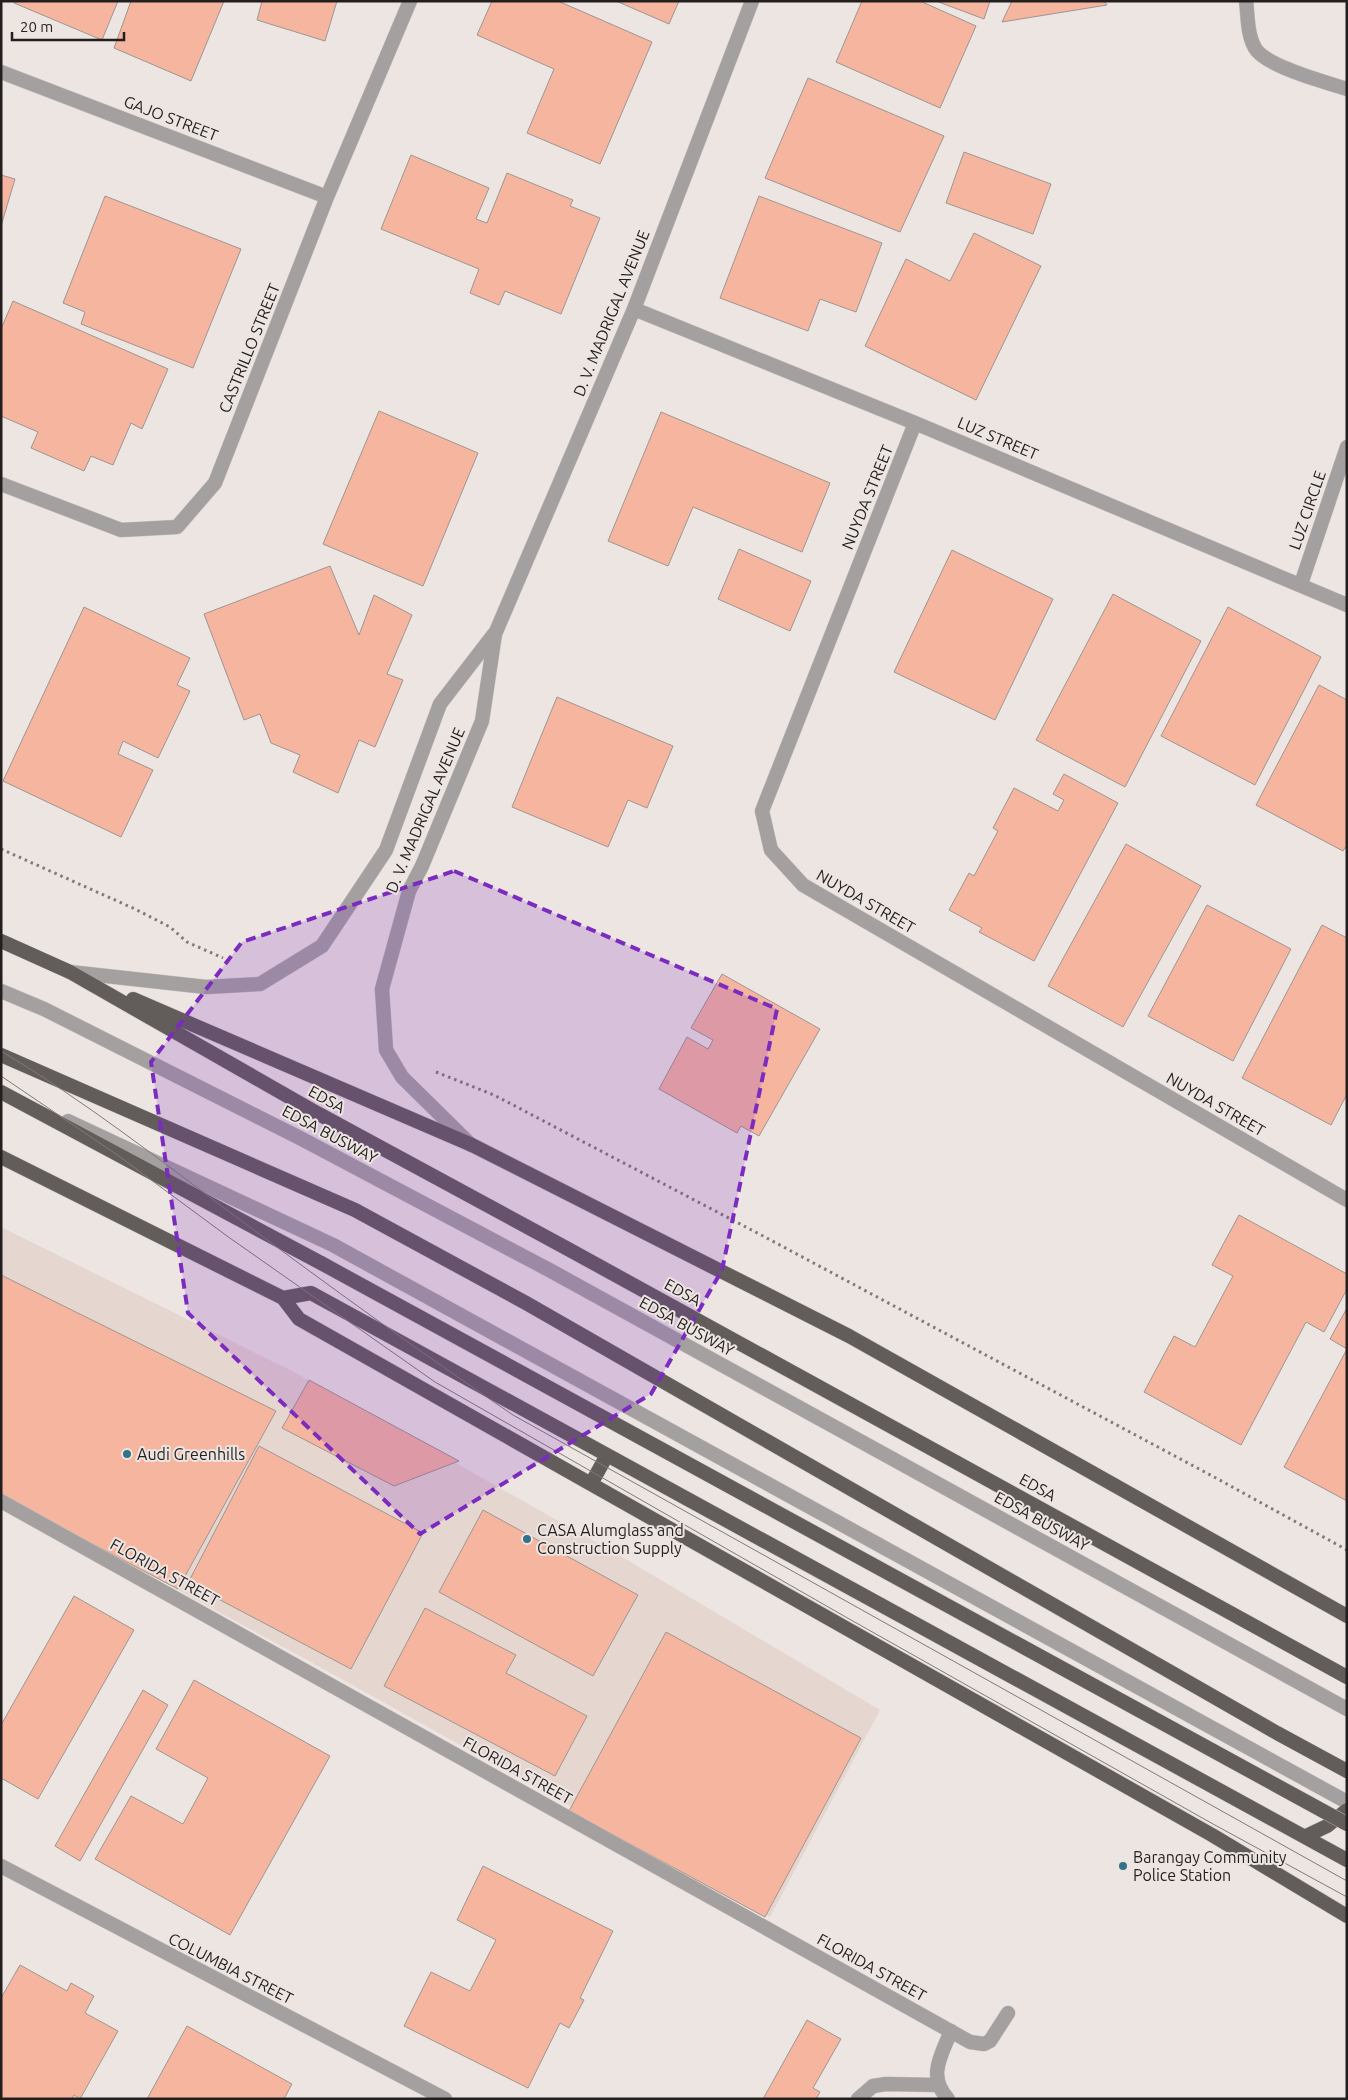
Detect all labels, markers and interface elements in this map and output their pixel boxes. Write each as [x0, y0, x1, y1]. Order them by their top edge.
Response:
scale bar [12, 10, 125, 42]
text: 20 m [20, 18, 53, 35]
street label: GAJO STREET [121, 92, 221, 144]
street label: D. V. MADRIGAL AVENUE [569, 227, 653, 399]
street label: CASTRILLO STREET [215, 281, 283, 415]
street label: LUZ STREET [955, 413, 1041, 463]
street label: NUYDA STREET [838, 442, 896, 552]
street label: LUZ CIRCLE [1285, 468, 1329, 552]
street label: D. V. MADRIGAL AVENUE [382, 725, 468, 895]
street label: NUYDA STREET [813, 865, 919, 937]
street label: NUYDA STREET [1163, 1068, 1269, 1140]
street label: EDSA [306, 1082, 349, 1117]
street label: EDSA BUSWAY [279, 1101, 381, 1167]
street label: EDSA [662, 1275, 705, 1310]
street label: EDSA BUSWAY [637, 1293, 738, 1360]
place label: Audi Greenhills [137, 1445, 245, 1463]
marker: Audi Greenhills [121, 1448, 133, 1460]
street label: EDSA [1017, 1470, 1060, 1505]
street label: EDSA BUSWAY [992, 1488, 1093, 1555]
place label: CASA Alumglass and Construction Supply [537, 1521, 684, 1557]
marker: CASA Alumglass and Construction Supply [521, 1533, 533, 1545]
street label: FLORIDA STREET [107, 1535, 223, 1609]
street label: FLORIDA STREET [460, 1733, 576, 1807]
place label: Barangay Community Police Station [1133, 1848, 1287, 1884]
marker: Barangay Community Police Station [1117, 1860, 1129, 1872]
street label: COLUMBIA STREET [166, 1929, 296, 2007]
street label: FLORIDA STREET [814, 1930, 930, 2004]

